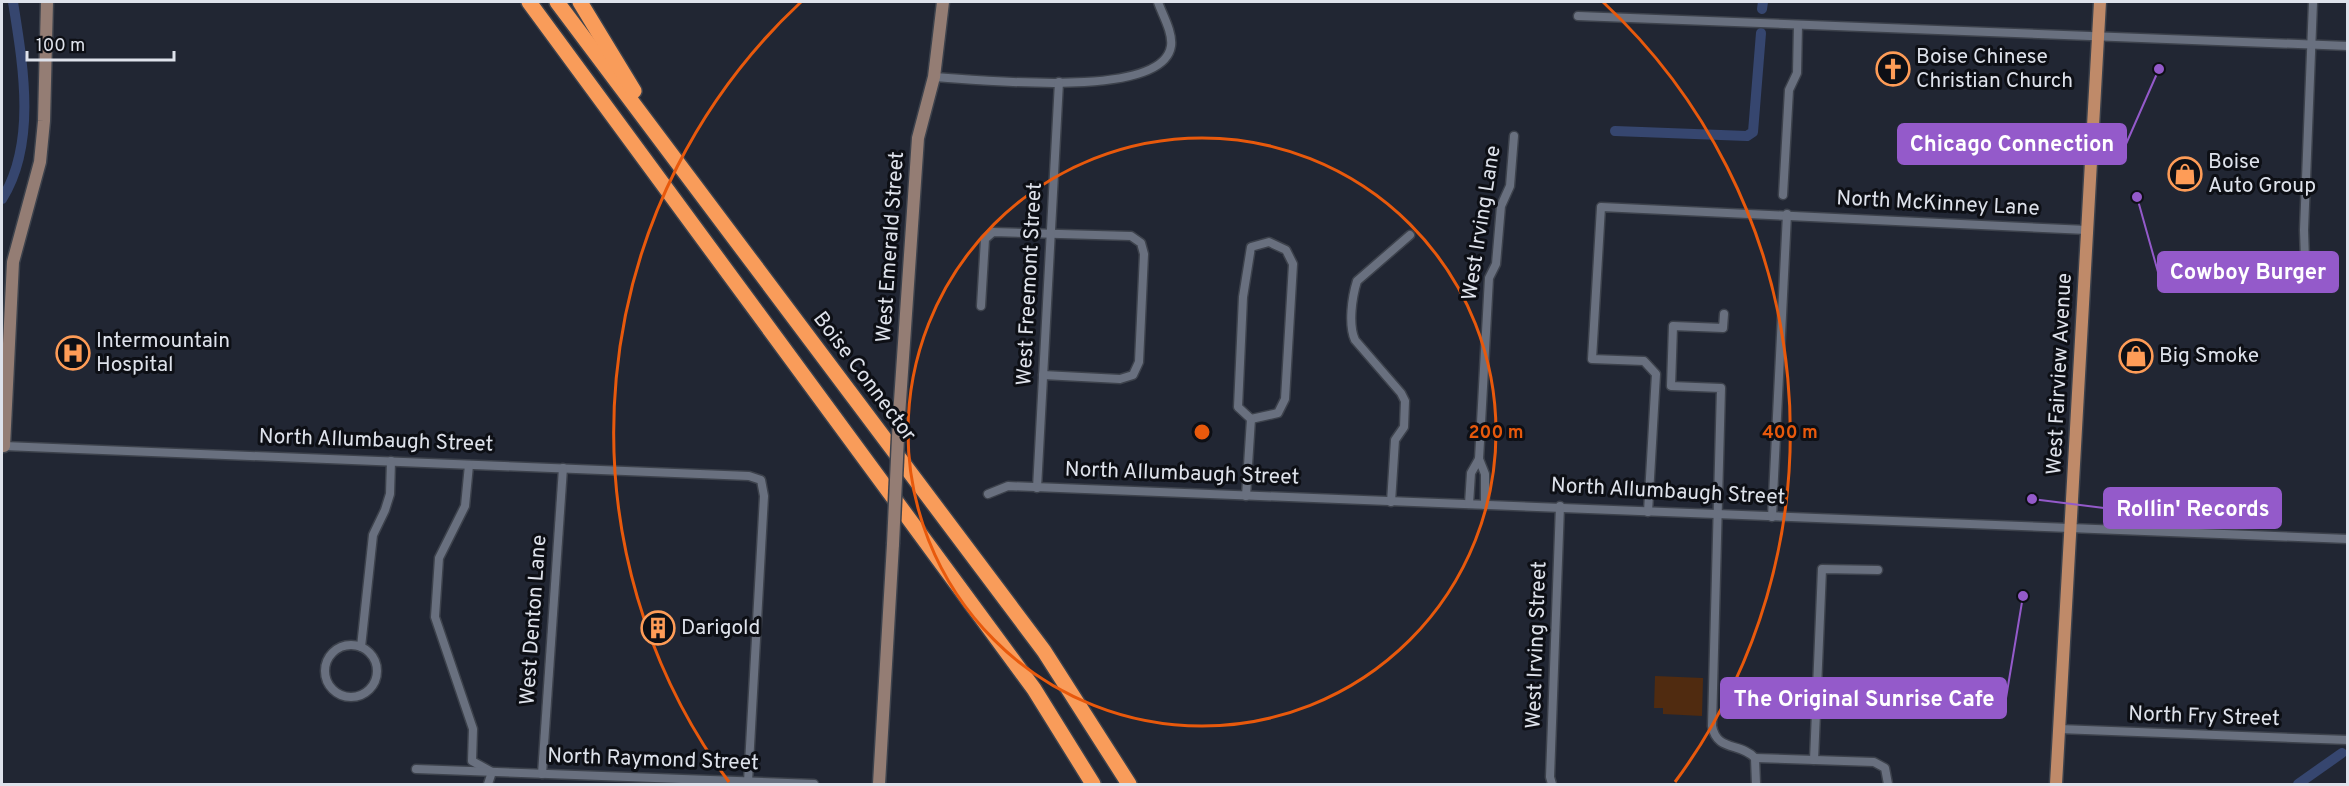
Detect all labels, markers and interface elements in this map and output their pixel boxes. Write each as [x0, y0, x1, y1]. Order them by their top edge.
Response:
scale bar [27, 24, 174, 62]
text: 100 m [36, 35, 85, 58]
place label: Boise Chinese Christian Church [1916, 44, 2073, 95]
church icon: Boise Chinese Christian Church [1875, 51, 1911, 87]
callout: Chicago Connection [1898, 124, 2126, 164]
text: Chicago Connection [1910, 132, 2114, 159]
street label: West Irving Lane [1456, 144, 1508, 302]
place label: Boise Auto Group [2208, 149, 2316, 200]
street label: West Emerald Street [871, 150, 911, 344]
shop icon: Boise Auto Group [2167, 156, 2203, 192]
street label: West Freemont Street [1011, 182, 1049, 386]
street label: North McKinney Lane [1836, 185, 2040, 223]
callout: Cowboy Burger [2158, 252, 2338, 292]
text: Cowboy Burger [2170, 260, 2326, 287]
street label: West Fairview Avenue [2041, 272, 2079, 476]
street label: Boise Connector [806, 307, 922, 447]
place label: Intermountain Hospital [96, 328, 230, 379]
hospital icon: Intermountain Hospital [55, 335, 91, 371]
shop icon: Big Smoke [2118, 338, 2154, 374]
place label: Big Smoke [2159, 343, 2259, 370]
centre of rings [1192, 422, 1212, 442]
text: 200 m [1468, 422, 1524, 445]
text: 400 m [1762, 422, 1818, 445]
street label: North Allumbaugh Street [258, 423, 494, 459]
street label: North Allumbaugh Street [1064, 456, 1300, 492]
street label: North Allumbaugh Street [1550, 472, 1786, 512]
callout: Rollin' Records [2104, 488, 2281, 528]
text: Rollin' Records [2116, 497, 2270, 524]
street label: West Denton Lane [515, 534, 553, 706]
street label: West Irving Street [1521, 561, 1553, 729]
building icon: Darigold [640, 610, 676, 646]
place label: Darigold [681, 615, 760, 642]
callout: The Original Sunrise Cafe [1721, 678, 2006, 718]
text: The Original Sunrise Cafe [1734, 687, 1994, 714]
street label: North Fry Street [2128, 701, 2280, 733]
street label: North Raymond Street [547, 743, 759, 777]

